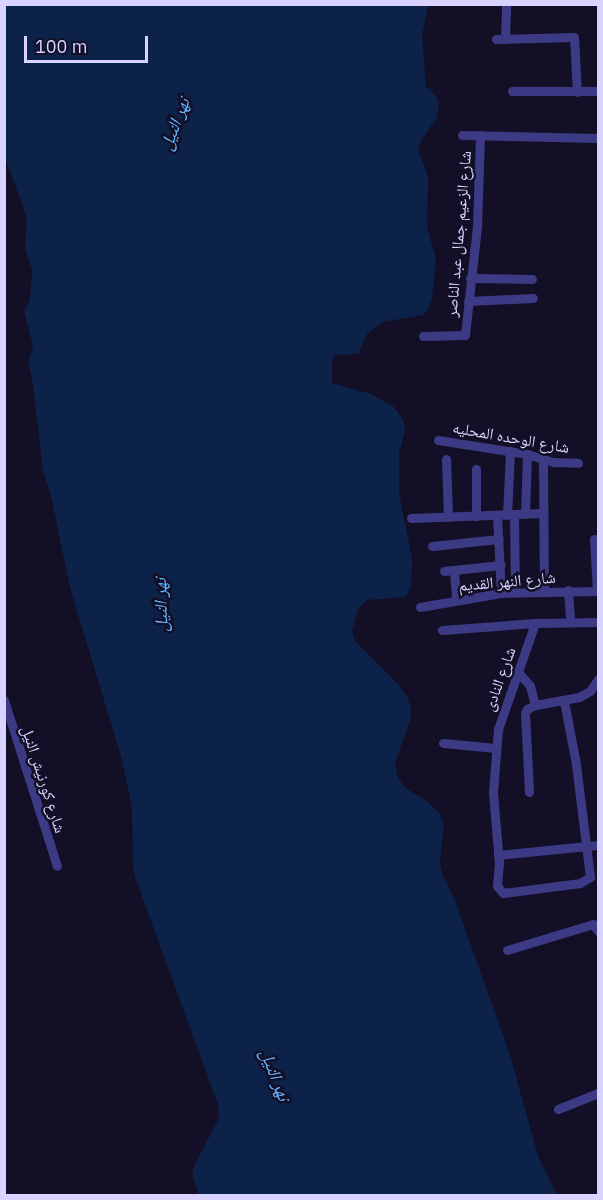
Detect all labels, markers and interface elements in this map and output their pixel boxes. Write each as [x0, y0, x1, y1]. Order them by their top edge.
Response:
scale bar [27, 24, 152, 62]
text: 100 m [35, 35, 87, 58]
water label: نهر النيل [155, 95, 195, 153]
street label: شارع الزعيم جمال عبد الناصر [441, 150, 475, 318]
street label: شارع الوحده المحليه [451, 417, 571, 457]
street label: شارع النهر القديم [458, 567, 556, 595]
water label: نهر النيل [149, 578, 173, 632]
street label: شارع النادى [479, 644, 519, 714]
street label: شارع كورنيش النيل [18, 723, 70, 835]
water label: نهر النيل [255, 1046, 295, 1104]

